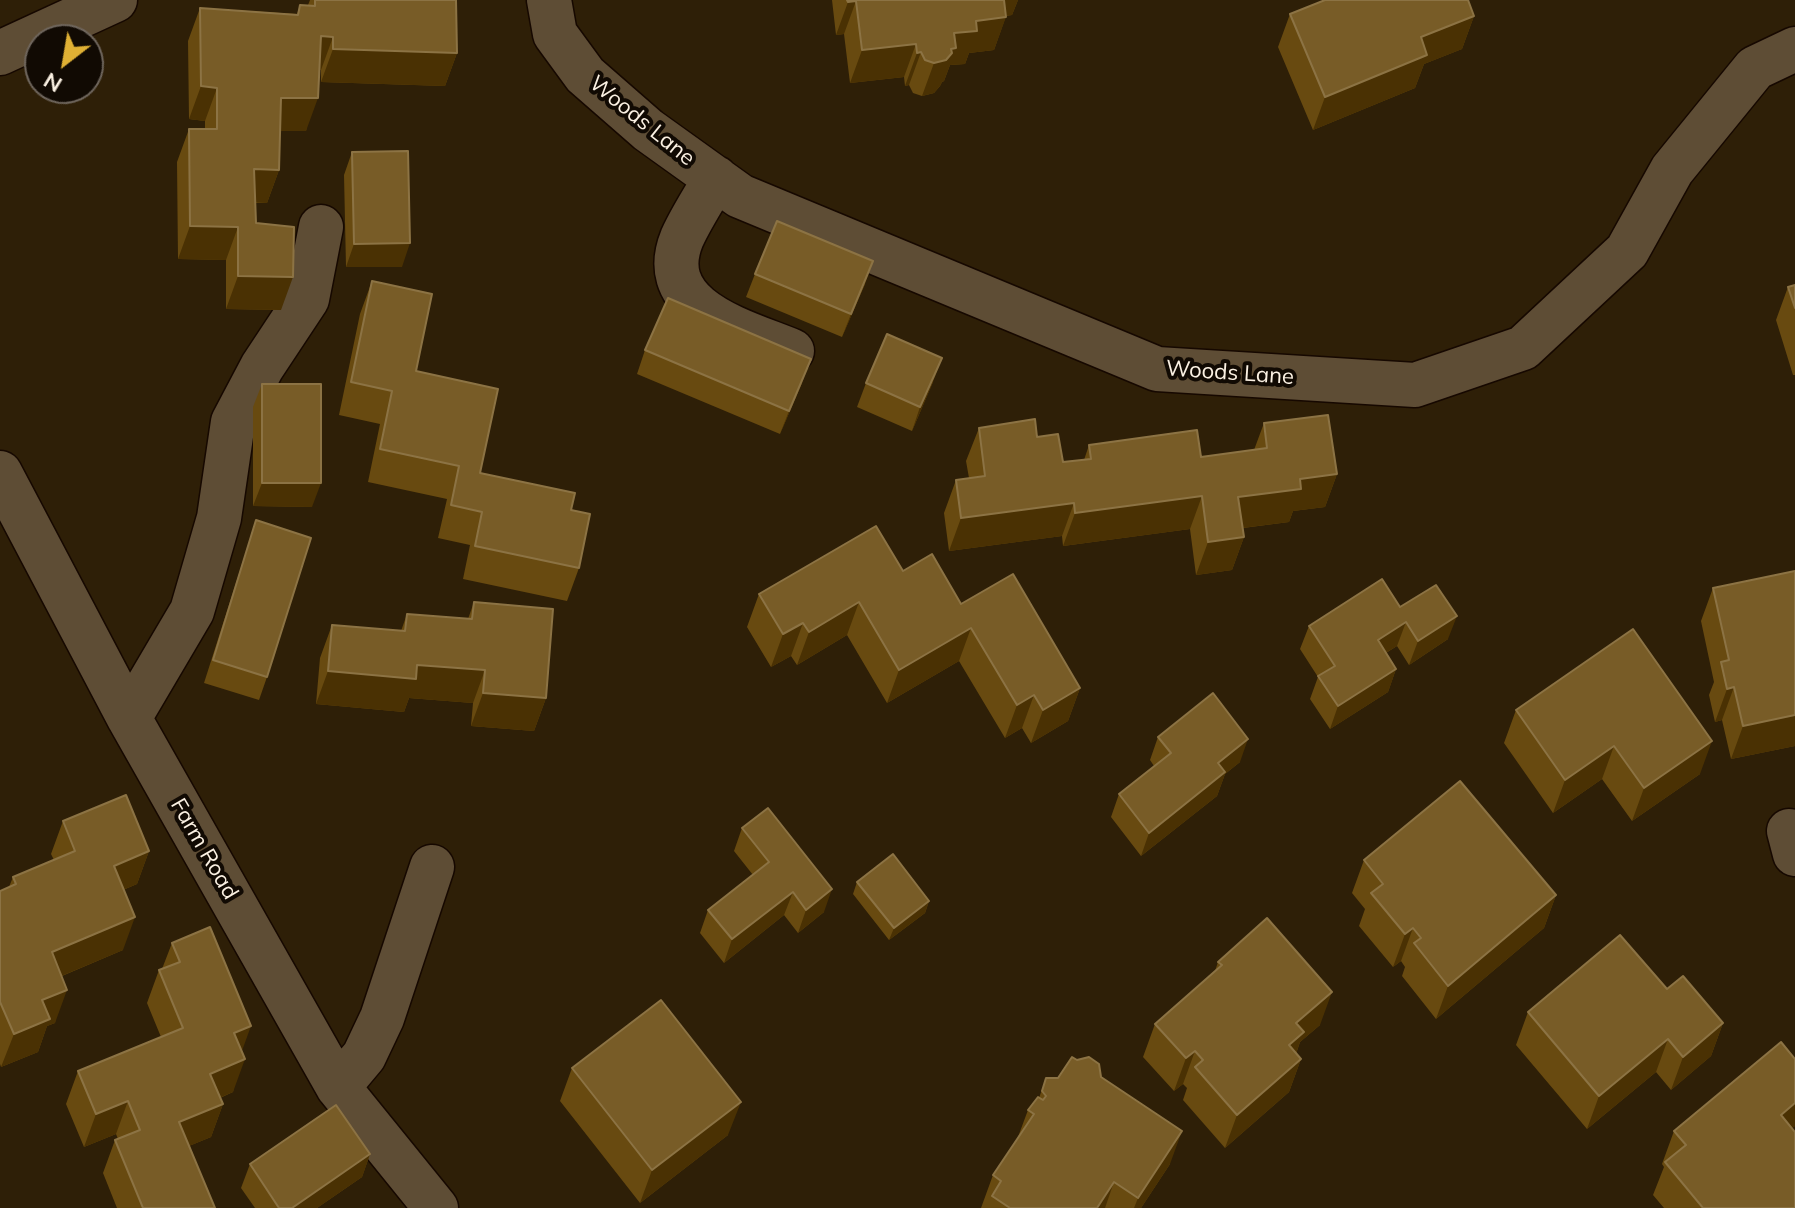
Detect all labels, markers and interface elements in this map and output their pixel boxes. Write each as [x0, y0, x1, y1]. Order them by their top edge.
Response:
north arrow [24, 24, 104, 104]
text: N [38, 67, 67, 99]
street label: Woods Lane [584, 70, 700, 172]
street label: Woods Lane [1165, 355, 1295, 391]
street label: Farm Road [165, 794, 243, 904]

